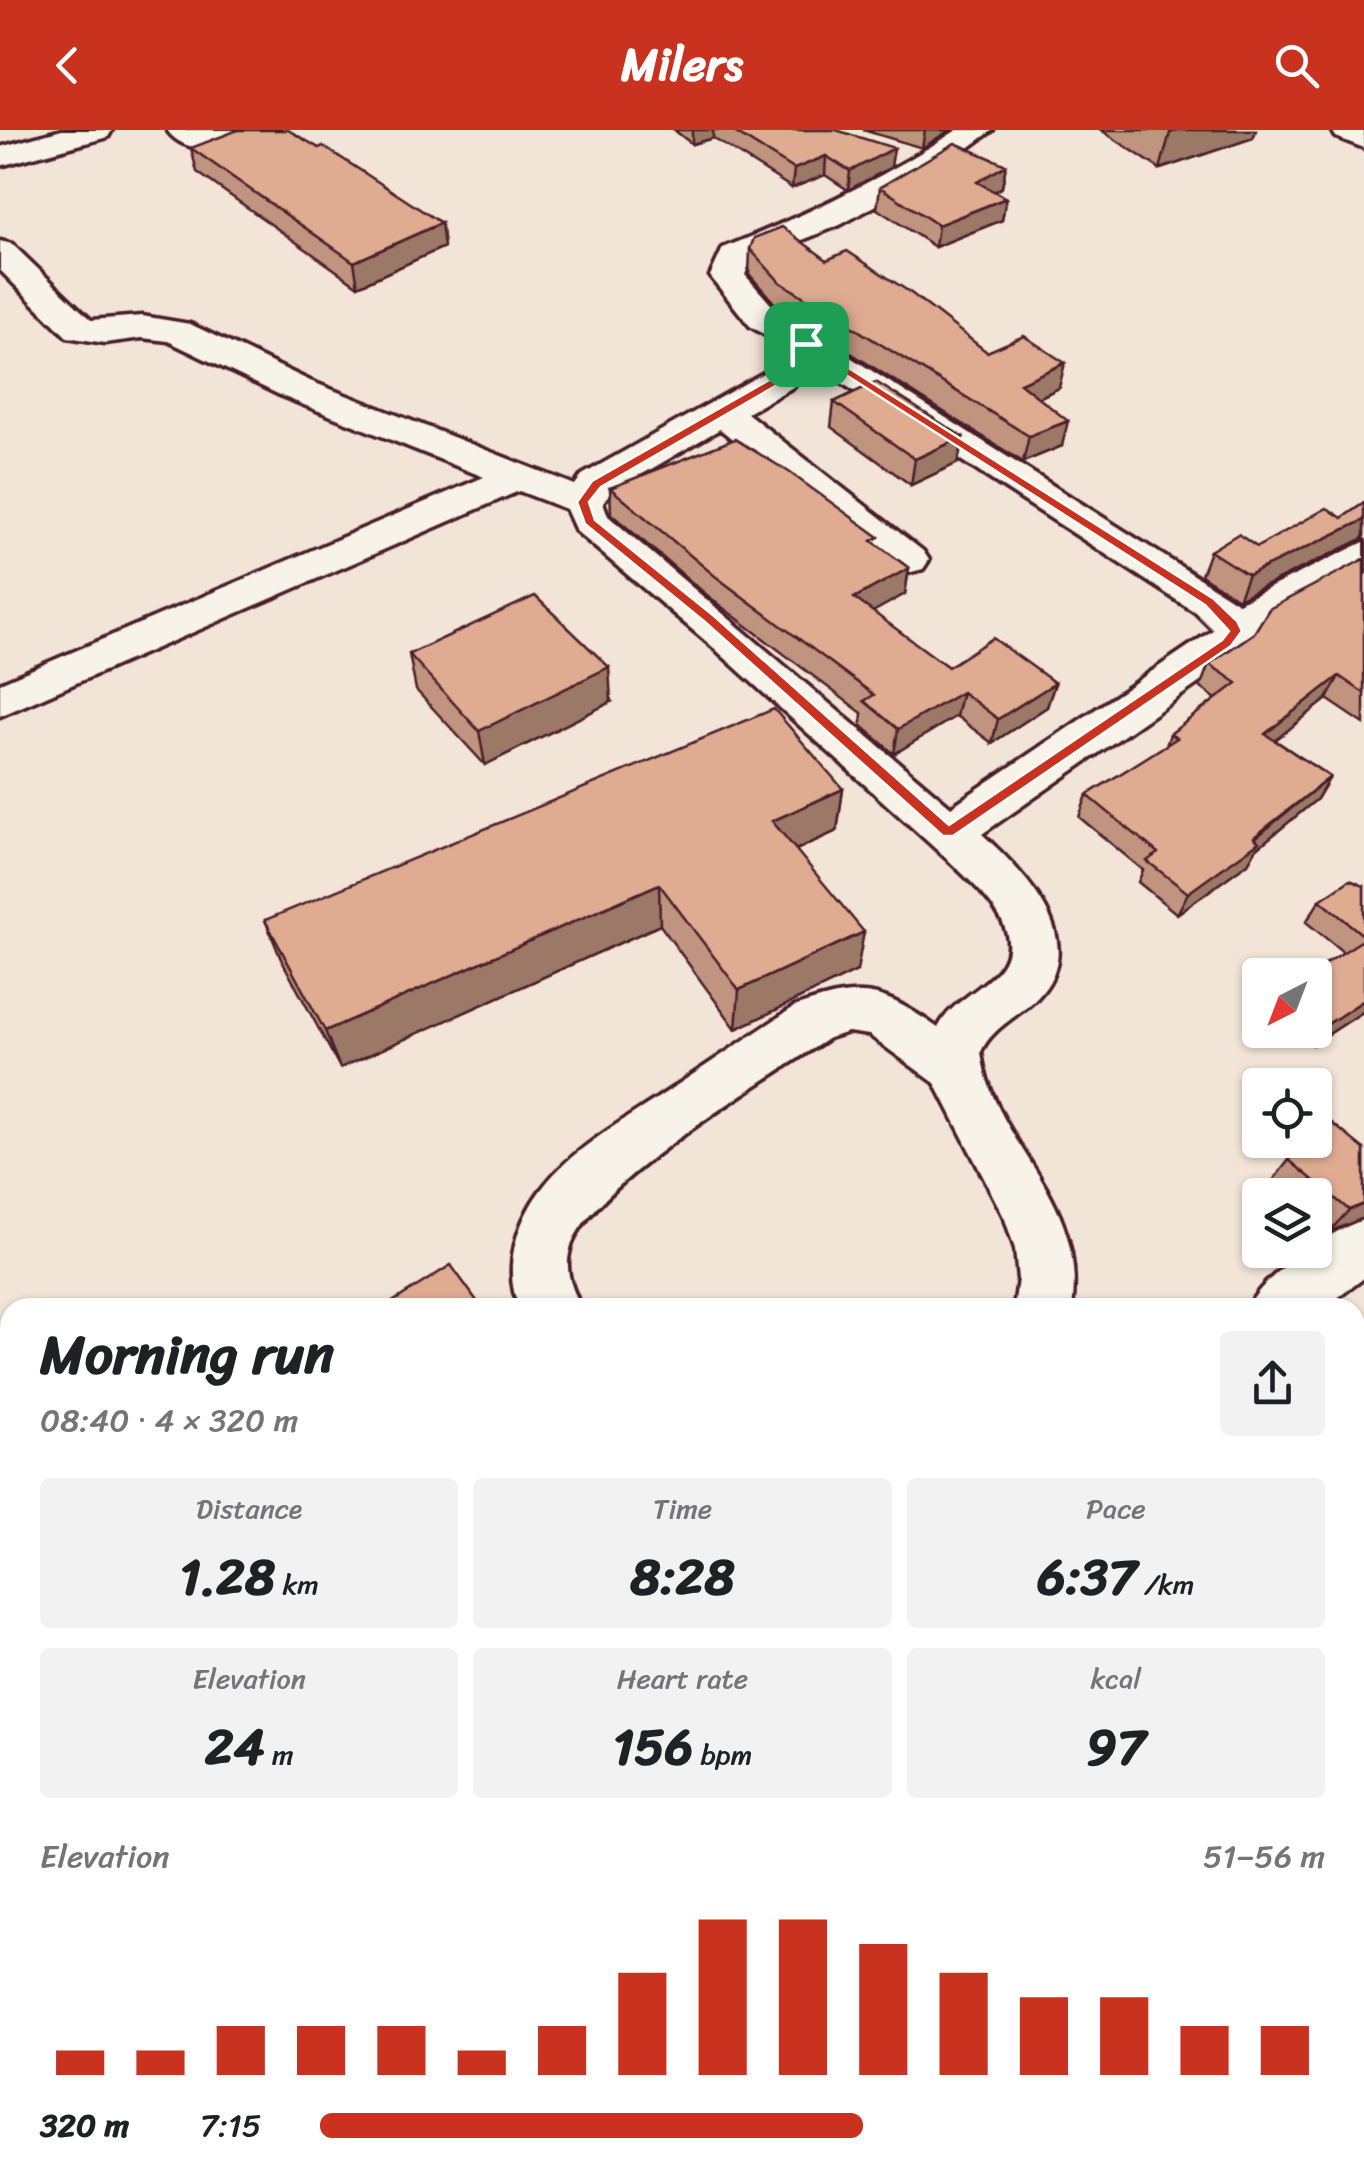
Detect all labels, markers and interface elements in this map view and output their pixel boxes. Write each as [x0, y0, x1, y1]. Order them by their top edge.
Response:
text: Milers [621, 25, 743, 105]
icon: back [40, 38, 95, 93]
icon: search [1269, 38, 1324, 93]
pin [764, 302, 849, 387]
icon: arrive [779, 317, 834, 372]
north arrow [1242, 958, 1332, 1048]
map controls [1242, 958, 1332, 1268]
button: locate [1242, 1068, 1332, 1158]
button: layers [1242, 1178, 1332, 1268]
text: Morning run [40, 1306, 334, 1403]
button: share [1220, 1331, 1325, 1436]
text: 08:40 · 4 × 320 m [40, 1392, 298, 1449]
text: Distance [196, 1484, 302, 1533]
text: Time [653, 1484, 712, 1533]
text: Pace [1086, 1484, 1146, 1533]
text: 1.28 [180, 1533, 275, 1622]
text: 8:28 [630, 1533, 735, 1622]
text: 6:37 [1037, 1533, 1137, 1622]
text: km [275, 1560, 319, 1609]
text: /km [1137, 1560, 1194, 1609]
text: Elevation [193, 1654, 306, 1703]
text: Heart rate [617, 1654, 748, 1703]
text: kcal [1090, 1654, 1141, 1703]
text: 24 [205, 1703, 265, 1792]
text: 156 [613, 1703, 693, 1792]
text: 97 [1086, 1703, 1145, 1792]
text: m [265, 1730, 294, 1779]
text: bpm [693, 1730, 752, 1779]
text: Elevation [40, 1828, 170, 1885]
text: 51–56 m [1203, 1828, 1325, 1885]
text: 320 m [40, 2097, 129, 2154]
text: 7:15 [200, 2097, 261, 2154]

